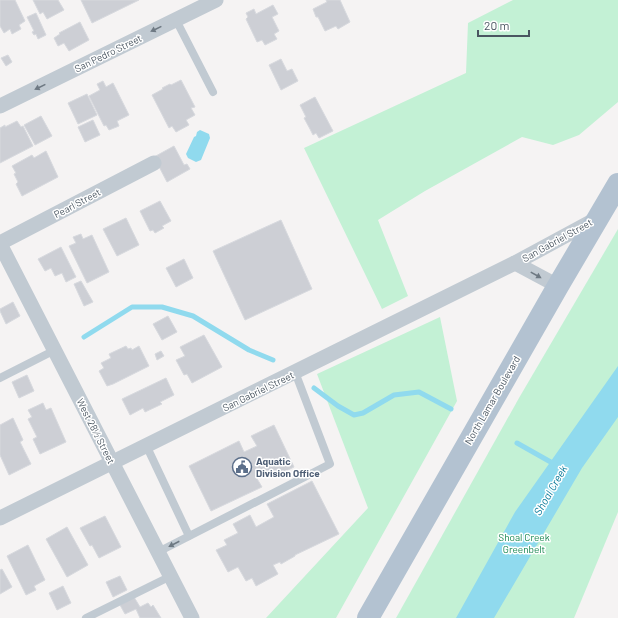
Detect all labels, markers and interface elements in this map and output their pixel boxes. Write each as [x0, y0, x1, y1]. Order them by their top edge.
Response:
scale bar [478, 12, 529, 38]
text: 20 m [484, 18, 510, 32]
one-way arrow [151, 26, 162, 33]
street label: San Pedro Street [72, 31, 144, 74]
one-way arrow [34, 84, 45, 90]
street label: Pearl Street [52, 185, 103, 220]
street label: San Gabriel Street [520, 216, 594, 264]
one-way arrow [531, 271, 542, 278]
street label: North Lamar Boulevard [462, 354, 522, 446]
street label: San Gabriel Street [220, 368, 296, 414]
street label: West 28½ Street [74, 396, 118, 466]
place label: Aquatic Division Office [256, 455, 320, 479]
public building icon: Aquatic Division Office [231, 456, 253, 478]
water label: Shoal Creek [531, 462, 570, 517]
park label: Shoal Creek Greenbelt [498, 531, 550, 555]
one-way arrow [168, 541, 179, 547]

